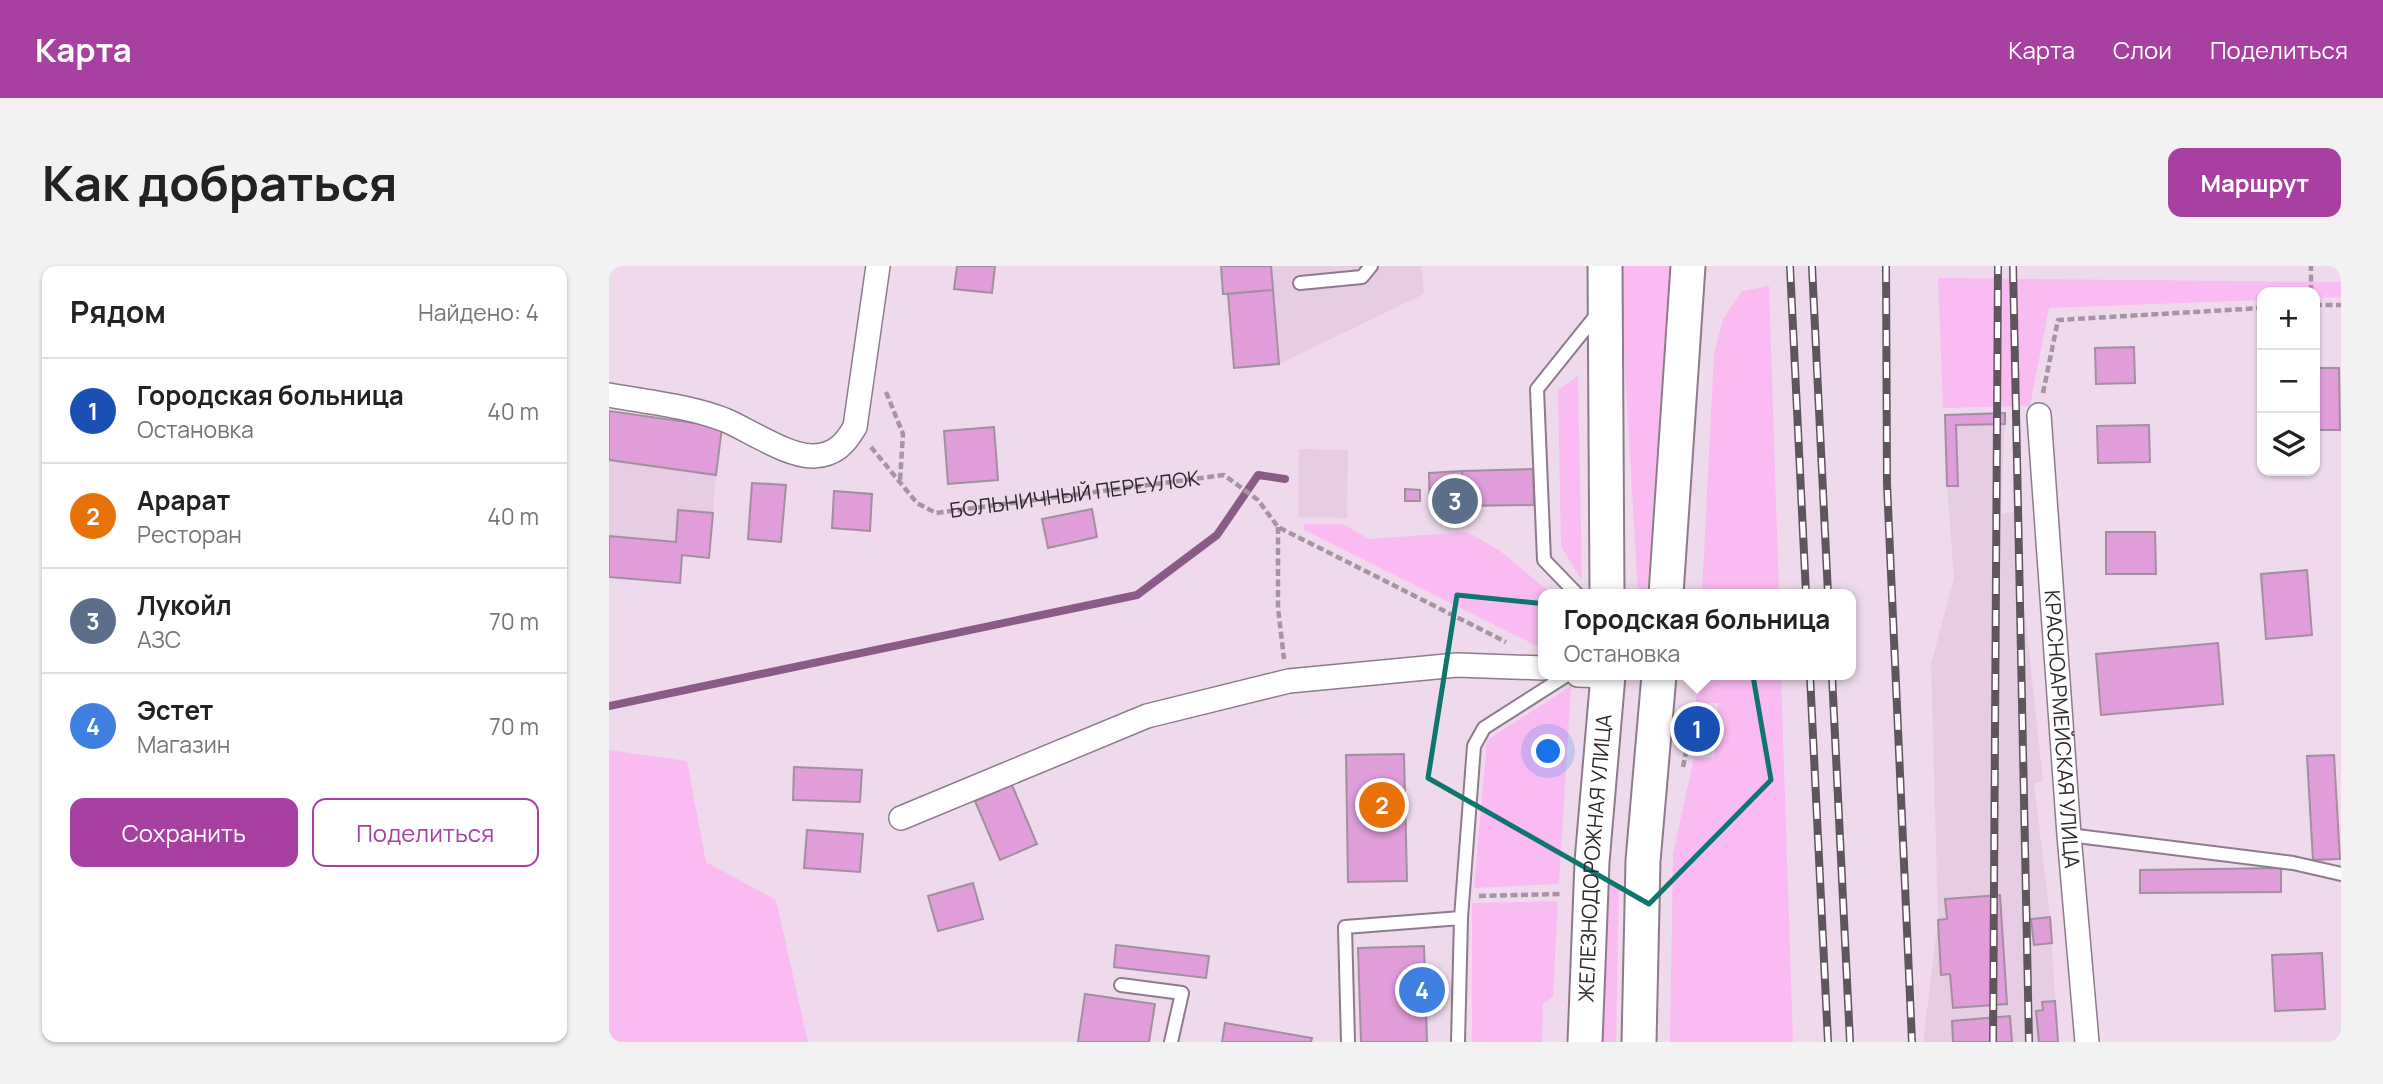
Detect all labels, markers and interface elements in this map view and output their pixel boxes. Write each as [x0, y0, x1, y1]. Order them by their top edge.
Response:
text: Карта [35, 27, 132, 72]
text: Карта [2008, 33, 2075, 66]
text: Слои [2113, 33, 2172, 66]
text: Поделиться [2210, 33, 2348, 66]
button: Маршрут [2168, 148, 2341, 217]
text: Как добраться [42, 149, 397, 216]
map controls [2257, 287, 2320, 476]
button: + [2257, 287, 2320, 350]
text: Рядом [70, 291, 166, 332]
text: Найдено: 4 [418, 296, 539, 328]
button: − [2257, 350, 2320, 413]
text: Городская больница [137, 377, 404, 413]
text: 1 [88, 395, 98, 427]
text: 40 m [487, 395, 539, 427]
text: Остановка [137, 413, 254, 445]
button: layers [2257, 413, 2320, 476]
street label: БОЛЬНИЧНЫЙ ПЕРЕУЛОК [948, 463, 1202, 524]
pin: 3 [1432, 475, 1478, 527]
text: Арарат [137, 482, 230, 518]
text: 2 [86, 500, 100, 532]
text: 40 m [487, 500, 539, 532]
text: Ресторан [137, 518, 242, 550]
text: Лукойл [137, 587, 232, 623]
popup [1538, 589, 1856, 680]
street label: КРАСНОАРМЕЙСКАЯ УЛИЦА [2039, 589, 2087, 870]
text: Городская больница [1564, 601, 1830, 637]
text: 3 [86, 605, 100, 637]
text: 70 m [489, 605, 539, 637]
text: АЗС [137, 623, 181, 655]
text: Остановка [1564, 637, 1680, 669]
text: Эстет [137, 692, 213, 728]
pin: 1 [1674, 703, 1720, 755]
text: 4 [86, 710, 100, 742]
text: 70 m [489, 710, 539, 742]
street label: ЖЕЛЕЗНОДОРОЖНАЯ УЛИЦА [1572, 713, 1618, 1003]
text: Магазин [137, 728, 230, 760]
your location [1531, 734, 1565, 768]
pin: 2 [1359, 779, 1405, 831]
button: Сохранить [70, 798, 298, 867]
button: Поделиться [312, 798, 539, 867]
pin: 4 [1399, 964, 1445, 1016]

